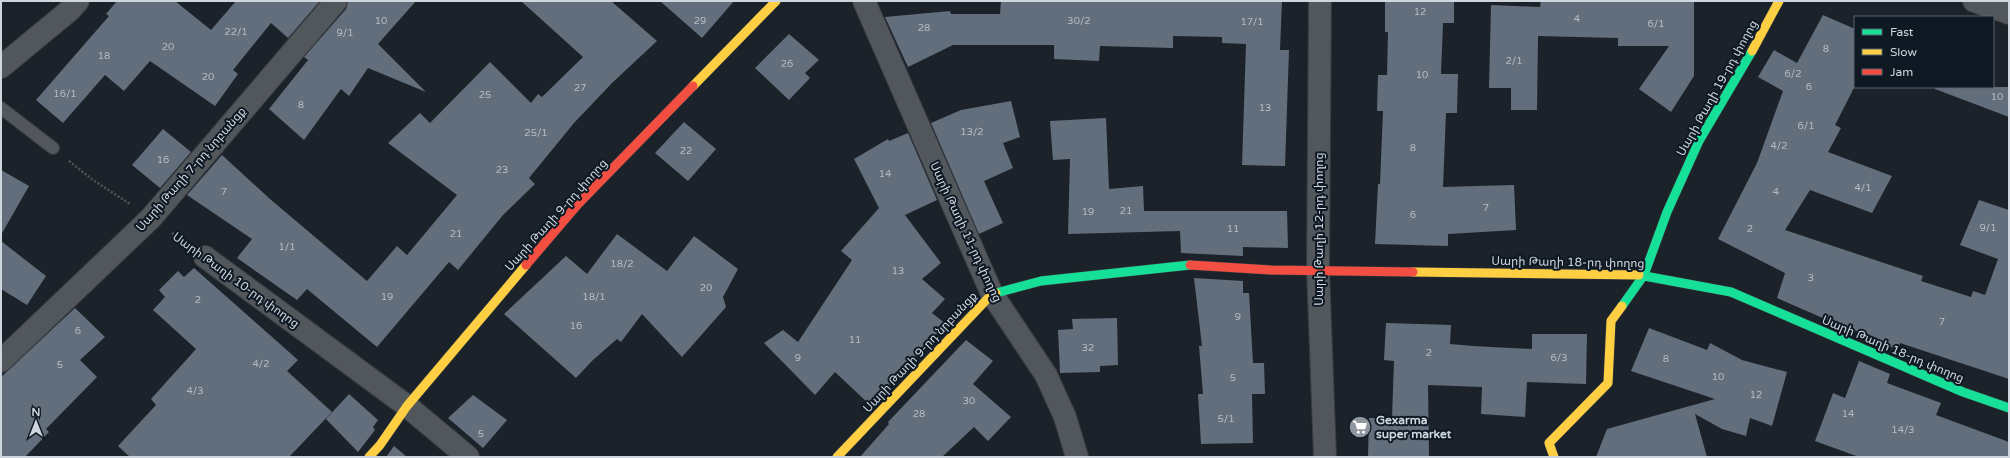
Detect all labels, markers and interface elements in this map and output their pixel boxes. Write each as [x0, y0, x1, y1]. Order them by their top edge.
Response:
house number: 12 [1414, 6, 1426, 18]
house number: 4 [1574, 13, 1580, 25]
house number: 10 [375, 15, 387, 27]
house number: 29 [694, 15, 706, 27]
house number: 30/2 [1067, 15, 1091, 27]
house number: 17/1 [1241, 16, 1263, 28]
legend [1854, 16, 1994, 88]
house number: 6/1 [1648, 18, 1665, 30]
street label: Սարի Թաղի 19-րդ փողոց [1674, 18, 1760, 158]
house number: 28 [918, 22, 930, 34]
text: Fast [1890, 25, 1914, 39]
house number: 22/1 [224, 26, 248, 38]
house number: 9/1 [337, 27, 354, 39]
house number: 20 [162, 41, 174, 53]
house number: 8 [1823, 43, 1829, 55]
text: Slow [1890, 45, 1917, 59]
house number: 18 [98, 50, 110, 62]
house number: 2/1 [1506, 55, 1523, 67]
house number: 26 [781, 58, 793, 70]
text: Jam [1890, 65, 1913, 79]
house number: 6/2 [1785, 68, 1802, 80]
house number: 10 [1416, 69, 1428, 81]
house number: 20 [202, 71, 214, 83]
house number: 6 [1806, 81, 1812, 93]
house number: 27 [574, 82, 586, 94]
house number: 16/1 [53, 88, 77, 100]
house number: 25 [479, 89, 491, 101]
house number: 10 [1991, 91, 2003, 103]
house number: 8 [298, 99, 304, 111]
house number: 13 [1259, 102, 1271, 114]
street label: Սարի Թաղի 7-րդ նրբանցք [133, 104, 249, 234]
house number: 6/1 [1798, 120, 1815, 132]
house number: 13/2 [960, 126, 984, 138]
house number: 25/1 [524, 127, 548, 139]
house number: 4/2 [1771, 140, 1788, 152]
house number: 8 [1410, 142, 1416, 154]
house number: 22 [680, 145, 692, 157]
street label: Սարի Թաղի 12-րդ փողոց [1312, 152, 1326, 306]
house number: 16 [157, 154, 169, 166]
street label: Սարի Թաղի 9-րդ փողոց [502, 156, 610, 274]
street label: Սարի Թաղի 11-րդ փողոց [927, 160, 1005, 304]
house number: 23 [496, 164, 508, 176]
house number: 14 [879, 168, 891, 180]
house number: 4/1 [1855, 182, 1872, 194]
house number: 7 [221, 186, 227, 198]
house number: 4 [1773, 186, 1779, 198]
house number: 7 [1483, 202, 1489, 214]
house number: 21 [1120, 205, 1132, 217]
house number: 19 [1082, 206, 1094, 218]
house number: 6 [1410, 209, 1416, 221]
house number: 9/1 [1980, 222, 1997, 234]
house number: 11 [1227, 223, 1239, 235]
house number: 2 [1747, 223, 1753, 235]
house number: 21 [450, 228, 462, 240]
street label: Սարի Թաղի 10-րդ փողոց [170, 229, 302, 331]
house number: 1/1 [279, 241, 296, 253]
street label: Սարի Թաղի 18-րդ փողոց [1491, 254, 1645, 270]
house number: 18/2 [610, 258, 634, 270]
house number: 13 [892, 265, 904, 277]
house number: 3 [1808, 272, 1814, 284]
house number: 20 [700, 282, 712, 294]
street label: Սարի Թաղի 9-րդ նրբանցք [860, 289, 980, 415]
house number: 19 [381, 291, 393, 303]
house number: 18/1 [582, 291, 606, 303]
house number: 2 [195, 294, 201, 306]
house number: 9 [1235, 311, 1241, 323]
street label: Սարի Թաղի 18-րդ փողոց [1820, 313, 1966, 385]
house number: 7 [1939, 316, 1945, 328]
house number: 16 [570, 320, 582, 332]
house number: 6 [75, 325, 81, 337]
house number: 11 [849, 334, 861, 346]
house number: 32 [1082, 342, 1094, 354]
house number: 2 [1426, 347, 1432, 359]
house number: 9 [795, 352, 801, 364]
house number: 6/3 [1551, 352, 1568, 364]
house number: 8 [1663, 353, 1669, 365]
house number: 4/2 [253, 358, 270, 370]
house number: 5 [57, 359, 63, 371]
house number: 10 [1712, 371, 1724, 383]
house number: 5 [1230, 372, 1236, 384]
house number: 4/3 [187, 385, 204, 397]
house number: 12 [1750, 389, 1762, 401]
house number: 30 [963, 395, 975, 407]
north arrow [16, 402, 56, 442]
text: N [32, 406, 40, 419]
house number: 28 [913, 408, 925, 420]
house number: 14 [1842, 408, 1854, 420]
house number: 5/1 [1218, 413, 1235, 425]
place label: Gexarma super market [1376, 413, 1452, 442]
supermarket icon: Gexarma super market [1347, 414, 1373, 440]
house number: 14/3 [1891, 424, 1915, 436]
house number: 5 [478, 428, 484, 440]

